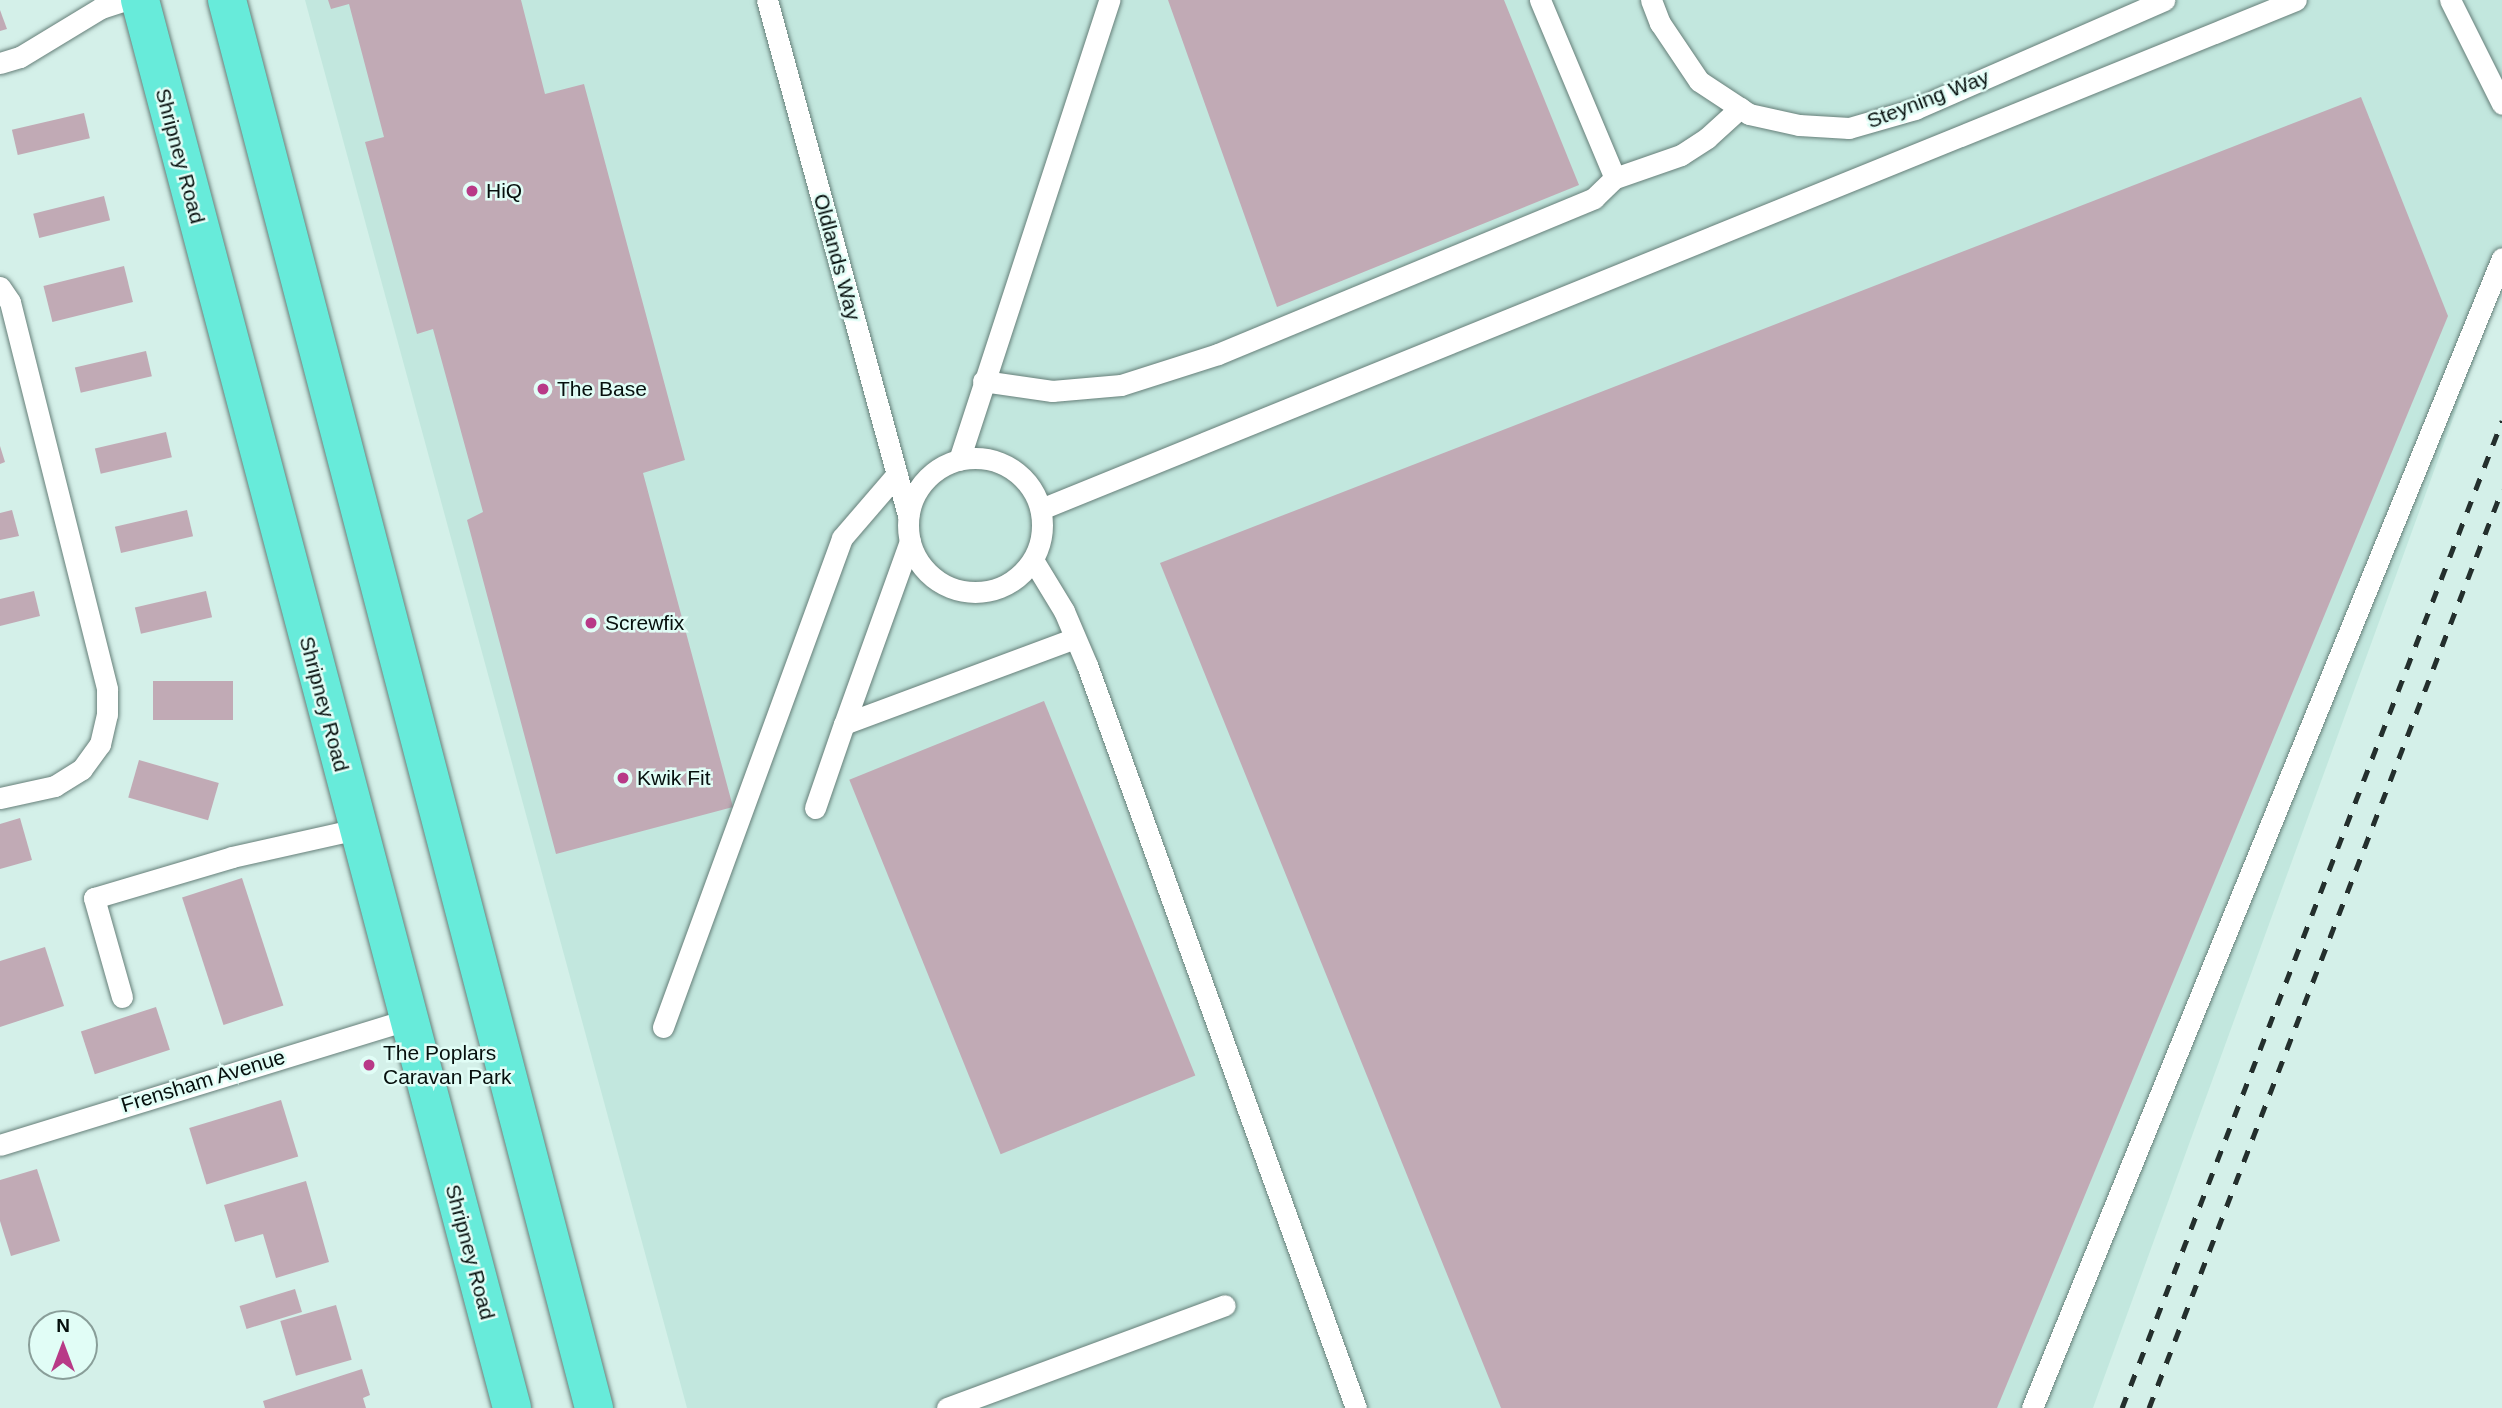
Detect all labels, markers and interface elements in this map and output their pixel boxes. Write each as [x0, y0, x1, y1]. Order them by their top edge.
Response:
street label: Steyning Way [1863, 64, 1993, 134]
street label: Shripney Road [150, 86, 210, 226]
place label: HiQ [486, 178, 522, 204]
marker: HiQ [464, 183, 480, 199]
street label: Oldlands Way [808, 191, 866, 323]
place label: The Base [557, 376, 647, 402]
marker: The Base [535, 381, 551, 397]
place label: Screwfix [605, 610, 684, 636]
marker: Screwfix [583, 615, 599, 631]
street label: Shripney Road [294, 634, 354, 774]
place label: Kwik Fit [637, 765, 710, 791]
marker: Kwik Fit [615, 770, 631, 786]
place label: The Poplars Caravan Park [383, 1040, 511, 1090]
street label: Frensham Avenue [117, 1044, 289, 1118]
marker: The Poplars Caravan Park [361, 1057, 377, 1073]
street label: Shripney Road [440, 1182, 500, 1322]
north arrow [28, 1310, 98, 1380]
text: N [56, 1315, 70, 1336]

